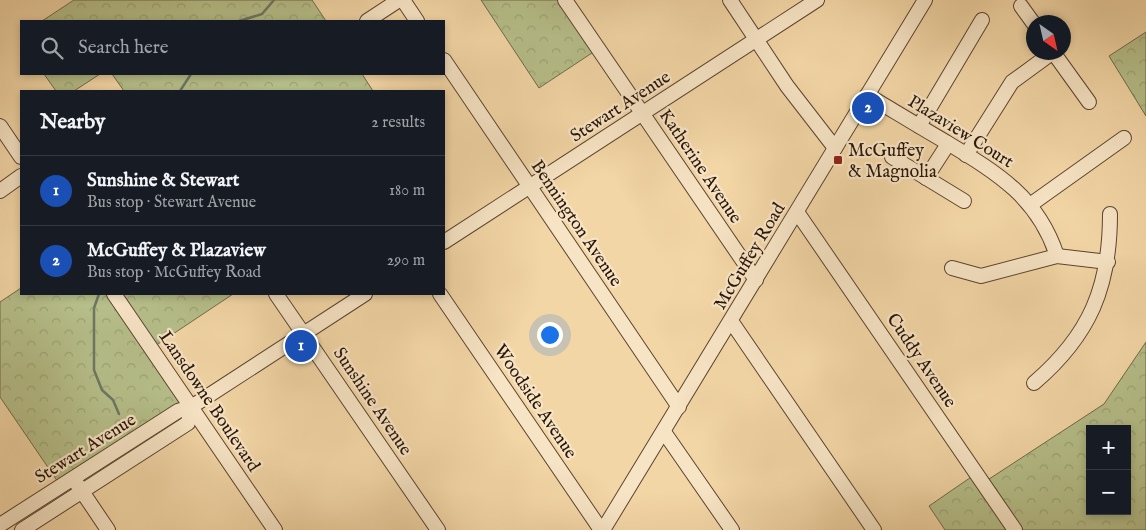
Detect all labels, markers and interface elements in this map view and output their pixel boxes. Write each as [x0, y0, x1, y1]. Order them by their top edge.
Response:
north arrow [1026, 15, 1071, 60]
search box [20, 20, 445, 75]
icon: search [38, 34, 66, 62]
text: Search here [78, 36, 169, 60]
street label: Stewart Avenue [566, 66, 675, 148]
pin: 2 [852, 89, 884, 127]
street label: Plazaview Court [903, 91, 1017, 174]
street label: Katherine Avenue [653, 105, 746, 228]
text: Nearby [40, 109, 105, 136]
text: 2 results [371, 113, 425, 133]
place label: McGuffey & Magnolia [848, 140, 937, 184]
marker: McGuffey & Magnolia [832, 154, 844, 166]
street label: Bennington Avenue [525, 156, 627, 292]
text: Sunshine & Stewart [87, 169, 239, 193]
text: 1 [53, 181, 59, 201]
text: 180 m [389, 181, 425, 201]
text: Bus stop · Stewart Avenue [87, 193, 256, 213]
street label: McGuffey Road [709, 199, 791, 314]
text: McGuffey & Plazaview [87, 239, 266, 263]
text: 2 [52, 251, 60, 271]
text: 290 m [387, 251, 425, 271]
text: Bus stop · McGuffey Road [87, 263, 261, 283]
street label: Cuddy Avenue [881, 309, 961, 412]
your location [537, 322, 563, 348]
street label: Lansdowne Boulevard [153, 327, 265, 477]
pin: 1 [285, 327, 317, 365]
street label: Woodside Avenue [488, 340, 581, 463]
street label: Sunshine Avenue [327, 343, 416, 460]
street label: Stewart Avenue [31, 409, 141, 489]
map controls [1086, 425, 1131, 515]
button: + [1086, 425, 1131, 470]
button: − [1086, 470, 1131, 515]

